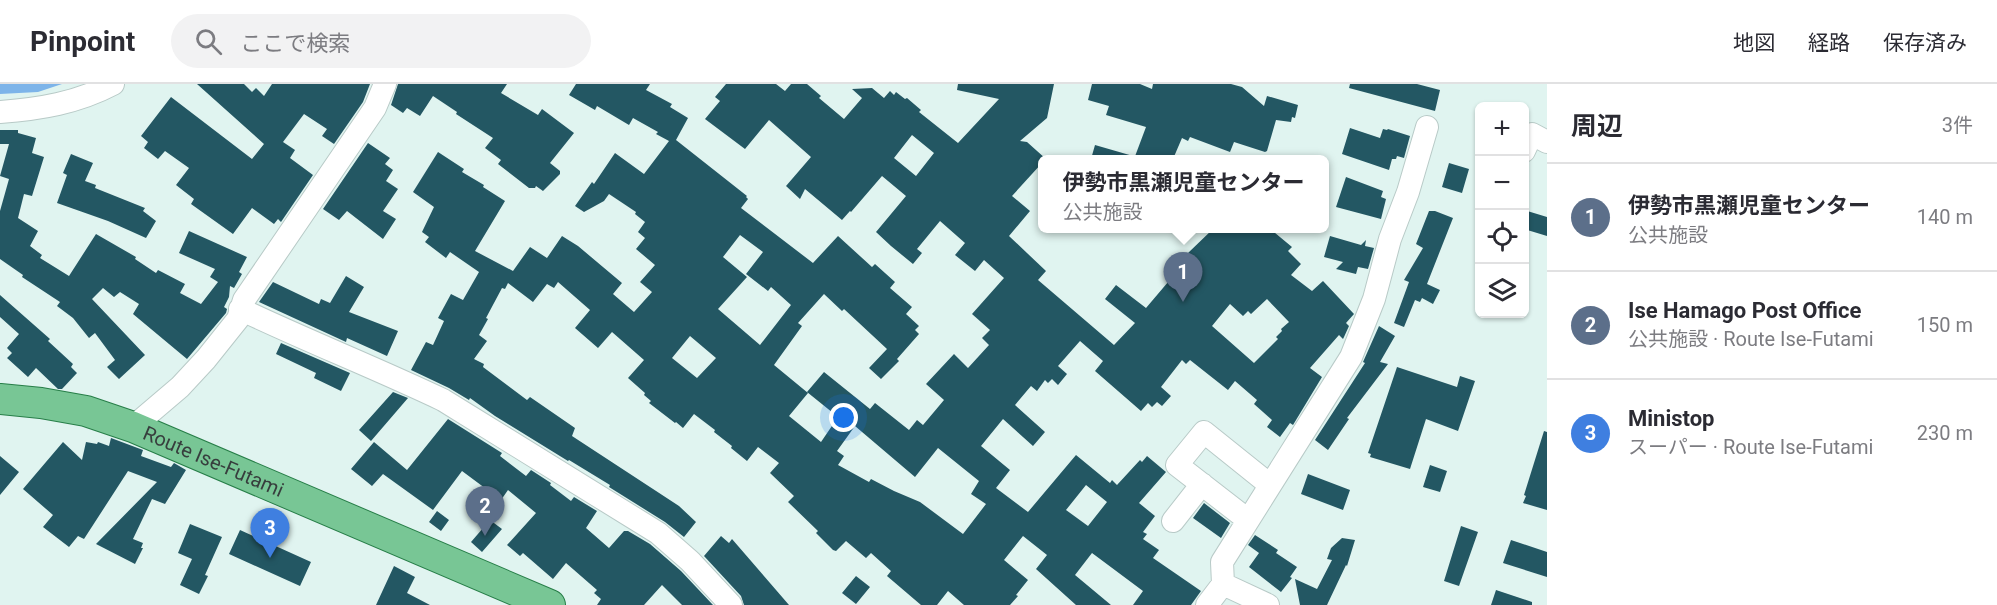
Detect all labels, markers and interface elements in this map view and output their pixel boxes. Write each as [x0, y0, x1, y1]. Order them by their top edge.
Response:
search box [171, 14, 591, 68]
text: Pinpoint [30, 25, 135, 58]
icon: search [192, 25, 225, 58]
text: ここで検索 [240, 31, 350, 56]
text: 地図 [1733, 31, 1775, 55]
text: 経路 [1808, 31, 1850, 55]
text: 保存済み [1883, 31, 1967, 55]
map controls [1475, 102, 1529, 318]
button: + [1475, 102, 1529, 156]
text: 周辺 [1571, 111, 1623, 141]
text: 3件 [1942, 113, 1973, 137]
popup [1038, 155, 1329, 233]
button: − [1475, 156, 1529, 210]
text: 伊勢市黒瀬児童センター [1062, 170, 1305, 195]
text: 伊勢市黒瀬児童センター [1628, 193, 1870, 218]
text: 公共施設 [1062, 200, 1142, 224]
text: 1 [1585, 205, 1596, 229]
text: 140 m [1917, 205, 1973, 229]
button: locate [1475, 210, 1529, 264]
text: 公共施設 [1628, 223, 1708, 247]
pin: 1 [1164, 252, 1202, 302]
button: layers [1475, 264, 1529, 318]
text: Ise Hamago Post Office [1628, 298, 1861, 323]
text: 2 [1585, 313, 1596, 337]
text: 150 m [1917, 313, 1973, 337]
text: 公共施設 · Route Ise-Futami [1628, 327, 1874, 351]
your location [829, 403, 858, 432]
text: Ministop [1628, 406, 1715, 431]
street label: Route Ise-Futami [139, 421, 287, 502]
text: 3 [1585, 421, 1596, 445]
text: 230 m [1917, 421, 1973, 445]
text: スーパー · Route Ise-Futami [1628, 435, 1873, 459]
pin: 2 [466, 486, 504, 536]
pin: 3 [250, 508, 290, 558]

